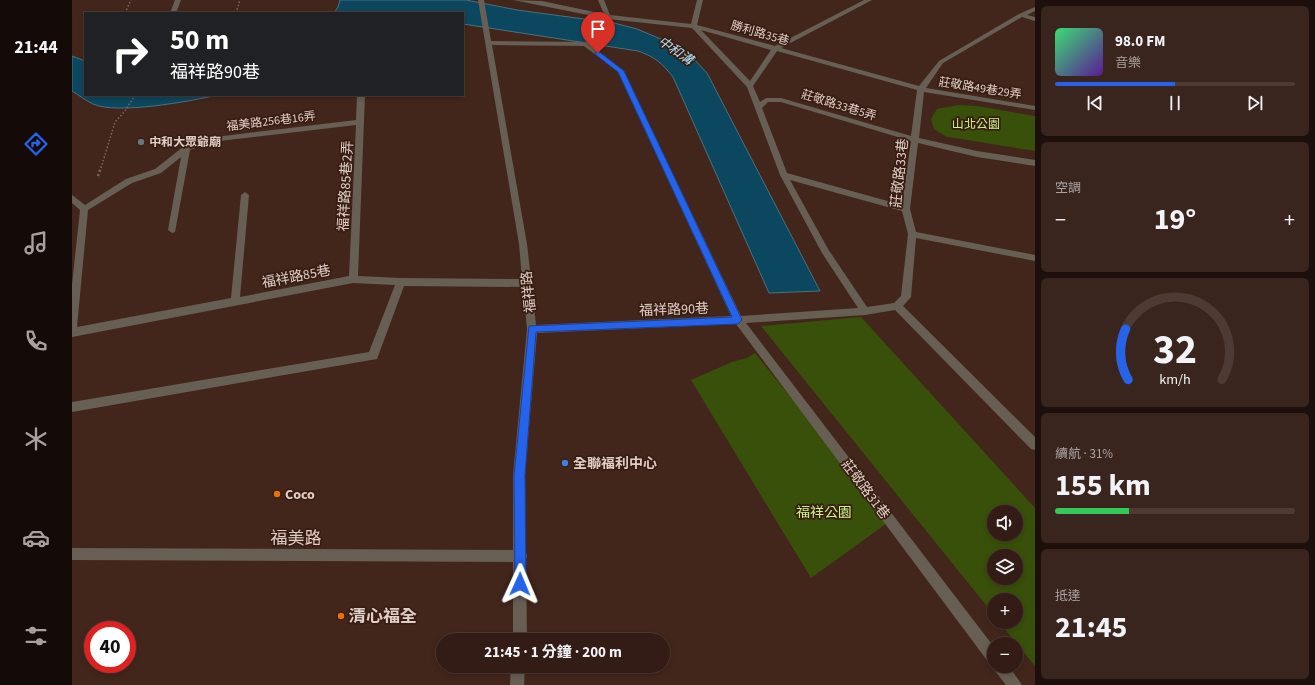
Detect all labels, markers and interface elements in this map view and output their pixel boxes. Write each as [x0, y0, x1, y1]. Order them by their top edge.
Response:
pin [581, 12, 615, 53]
street label: 勝利路35巷 [729, 17, 791, 50]
icon: arrive [587, 18, 609, 40]
text: 50 m [170, 20, 229, 60]
icon: right [104, 28, 156, 80]
text: 98.0 FM [1115, 31, 1166, 52]
water label: 中和溝 [654, 32, 698, 71]
text: 21:44 [14, 35, 58, 60]
text: 音樂 [1115, 54, 1141, 72]
text: 福祥路90巷 [170, 60, 260, 85]
street label: 莊敬路49巷29弄 [937, 74, 1023, 103]
street label: 莊敬路33巷5弄 [799, 86, 879, 125]
icon: previous [1084, 92, 1106, 114]
icon: pause [1164, 92, 1186, 114]
icon: next [1244, 92, 1266, 114]
street label: 福美路256巷16弄 [225, 108, 317, 135]
park label: 山北公園 [952, 116, 1000, 133]
icon: directions [22, 130, 50, 158]
place label: 中和大眾爺廟 [149, 134, 221, 151]
marker: 中和大眾爺廟 [136, 137, 146, 147]
street label: 莊敬路33巷 [886, 137, 914, 209]
street label: 福祥路85巷2弄 [334, 140, 358, 232]
text: 空調 [1055, 179, 1081, 197]
text: 19° [1154, 198, 1196, 241]
text: − [1055, 204, 1066, 236]
text: + [1284, 204, 1295, 236]
icon: music [22, 229, 50, 257]
street label: 福祥路85巷 [260, 260, 332, 293]
street label: 福祥路 [517, 270, 541, 314]
street label: 福祥路90巷 [639, 299, 709, 321]
text: 32 [1153, 320, 1197, 380]
icon: phone [22, 327, 50, 355]
text: km/h [1159, 369, 1191, 390]
icon: climate [22, 425, 50, 453]
text: 續航 · 31% [1055, 445, 1113, 463]
place label: 全聯福利中心 [573, 454, 657, 474]
street label: 莊敬路31巷 [836, 456, 894, 524]
marker: 全聯福利中心 [560, 458, 570, 468]
text: 155 km [1055, 464, 1151, 507]
place label: Coco [285, 485, 315, 505]
marker: Coco [272, 489, 282, 499]
park label: 福祥公園 [796, 503, 852, 523]
map controls [987, 505, 1023, 673]
button: sound [987, 505, 1023, 541]
icon: car [22, 524, 50, 552]
street label: 福美路 [271, 527, 322, 551]
button: layers [987, 549, 1023, 585]
position arrow [499, 563, 541, 605]
text: 抵達 [1055, 587, 1081, 605]
button: + [987, 593, 1023, 629]
place label: 清心福全 [349, 605, 417, 629]
text: 21:45 [1055, 606, 1127, 649]
marker: 清心福全 [336, 611, 346, 621]
speed limit sign: 40 [84, 621, 136, 673]
icon: filters [22, 622, 50, 650]
button: − [987, 637, 1023, 673]
text: 21:45 · 1 分鐘 · 200 m [484, 642, 622, 663]

